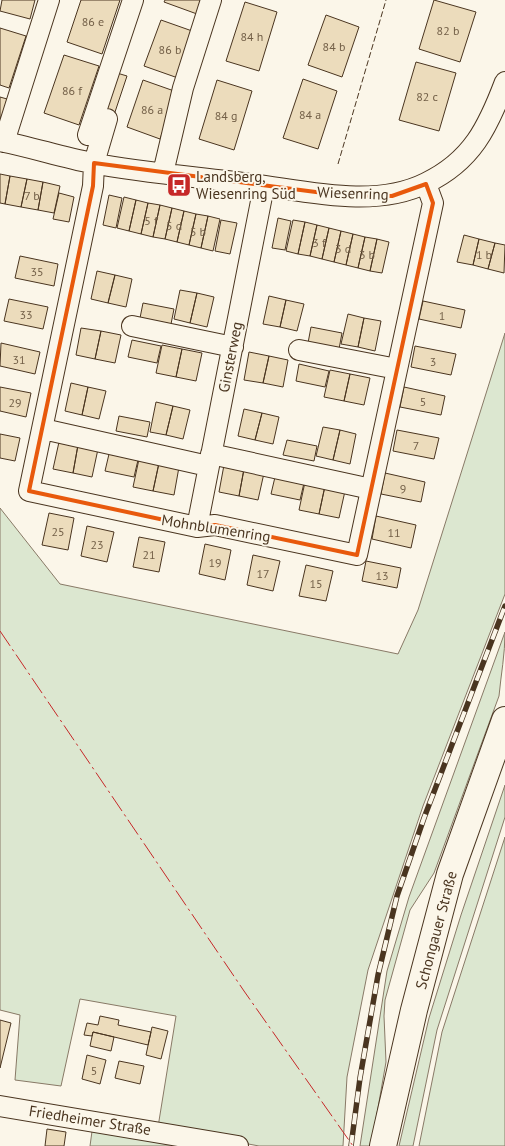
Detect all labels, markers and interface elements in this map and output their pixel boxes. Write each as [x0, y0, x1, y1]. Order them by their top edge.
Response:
house number: 86 e [82, 14, 104, 29]
house number: 82 b [437, 23, 459, 38]
house number: 84 h [241, 29, 263, 44]
house number: 84 b [323, 39, 345, 54]
house number: 86 b [159, 42, 181, 57]
house number: 86 f [62, 83, 83, 98]
house number: 82 c [416, 89, 438, 104]
house number: 86 a [141, 102, 163, 117]
house number: 84 a [299, 107, 321, 122]
house number: 84 g [215, 108, 237, 123]
place label: Landsberg, Wiesenring Süd [196, 167, 296, 203]
bus stop icon: Landsberg, Wiesenring Süd [166, 172, 192, 198]
street label: Wiesenring [317, 182, 389, 204]
house number: 7 b [24, 188, 40, 203]
house number: 5 f [144, 213, 159, 228]
house number: 5 d [166, 218, 182, 233]
house number: 5 b [190, 224, 206, 239]
house number: 3 f [312, 235, 327, 250]
house number: 3 d [335, 241, 351, 256]
house number: 3 b [359, 247, 375, 262]
house number: 1 b [476, 247, 492, 262]
house number: 35 [30, 264, 44, 279]
house number: 33 [19, 307, 33, 322]
house number: 1 [439, 308, 445, 323]
street label: Ginsterweg [214, 320, 246, 394]
house number: 31 [12, 352, 26, 367]
house number: 3 [430, 354, 436, 369]
house number: 5 [420, 394, 426, 409]
house number: 29 [8, 395, 22, 410]
house number: 7 [413, 438, 419, 453]
house number: 9 [400, 481, 406, 496]
street label: Mohnblumenring [160, 510, 272, 546]
house number: 25 [51, 524, 65, 539]
house number: 11 [387, 525, 401, 540]
house number: 23 [90, 537, 104, 552]
house number: 21 [142, 547, 156, 562]
house number: 19 [208, 555, 222, 570]
house number: 17 [256, 566, 270, 581]
house number: 13 [375, 568, 389, 583]
house number: 15 [309, 576, 323, 591]
street label: Schongauer Straße [411, 869, 461, 991]
house number: 5 [91, 1063, 97, 1078]
street label: Friedheimer Straße [28, 1101, 152, 1139]

